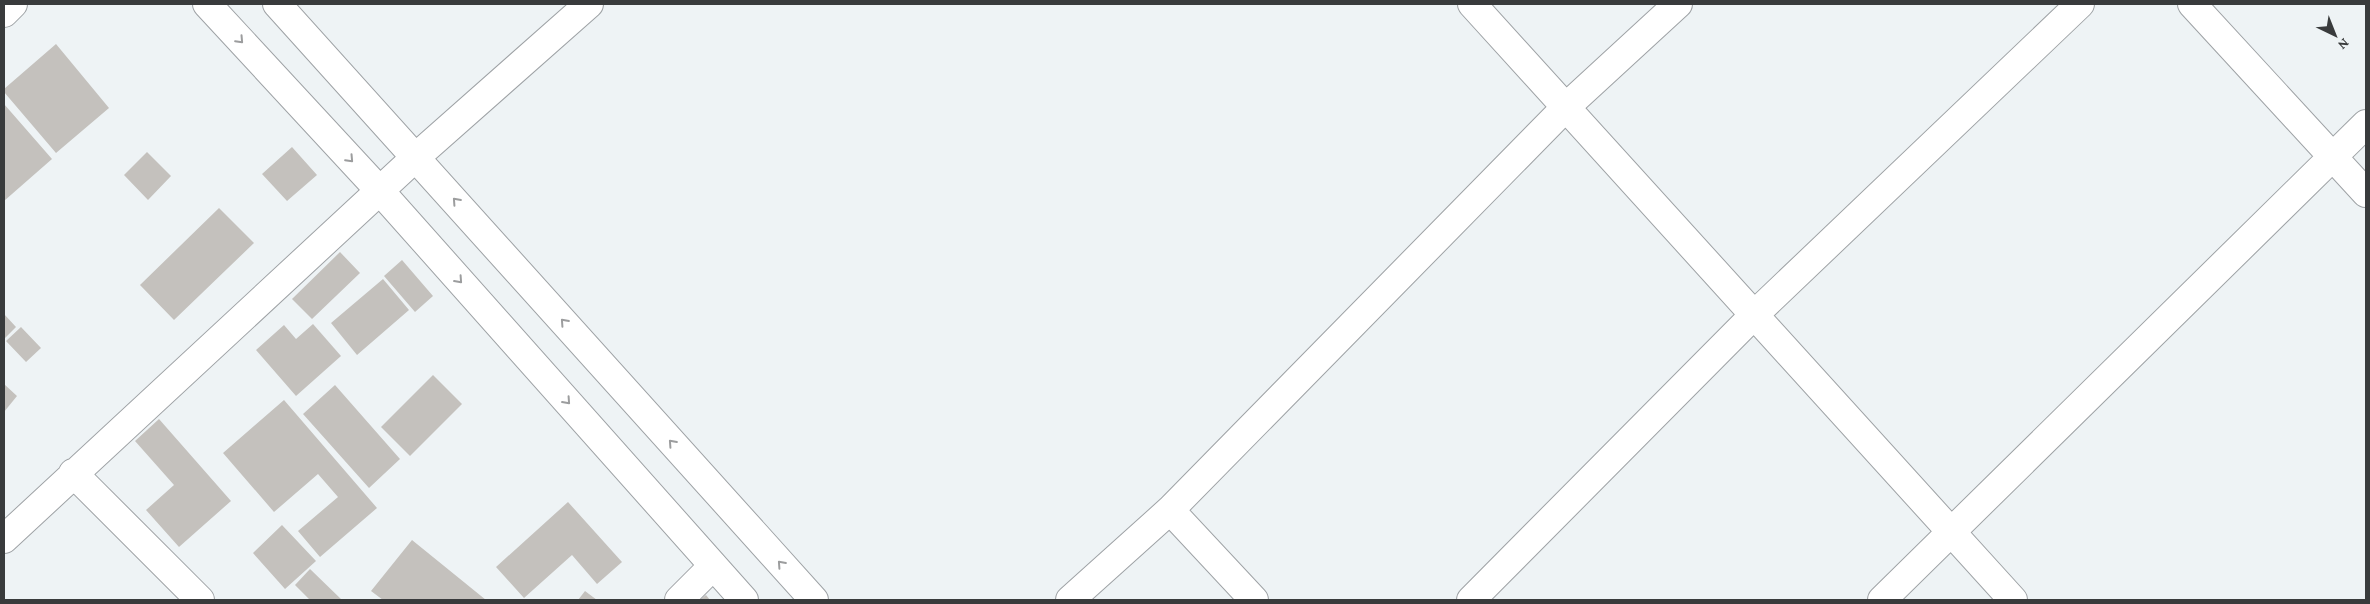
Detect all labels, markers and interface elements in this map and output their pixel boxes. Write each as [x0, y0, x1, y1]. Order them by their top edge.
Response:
north arrow [2310, 10, 2360, 60]
one-way arrow [234, 34, 243, 43]
text: N [2335, 35, 2353, 54]
one-way arrow [344, 153, 353, 162]
one-way arrow [453, 198, 462, 207]
one-way arrow [453, 274, 462, 283]
one-way arrow [561, 319, 570, 328]
one-way arrow [561, 396, 570, 405]
one-way arrow [669, 440, 678, 449]
one-way arrow [778, 561, 787, 570]

